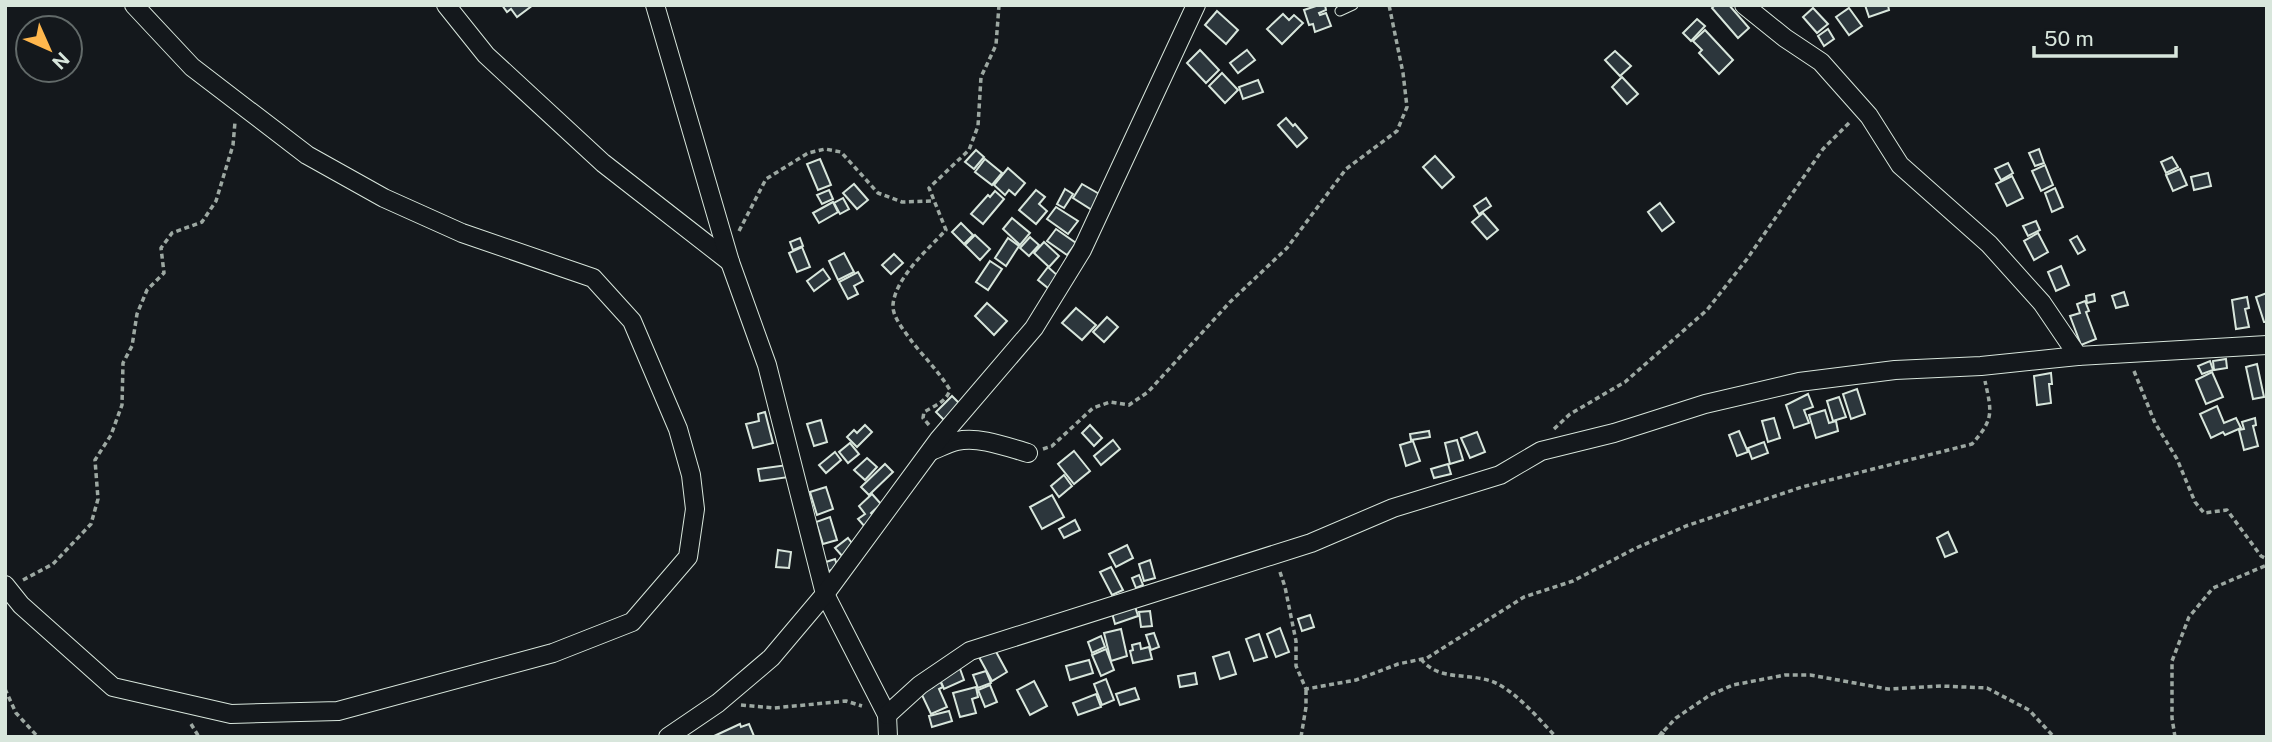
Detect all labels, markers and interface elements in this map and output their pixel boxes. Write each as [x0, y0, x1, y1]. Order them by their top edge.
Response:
north arrow [14, 14, 84, 84]
scale bar [2034, 14, 2176, 58]
text: 50 m [2044, 26, 2094, 51]
text: N [48, 48, 74, 74]

